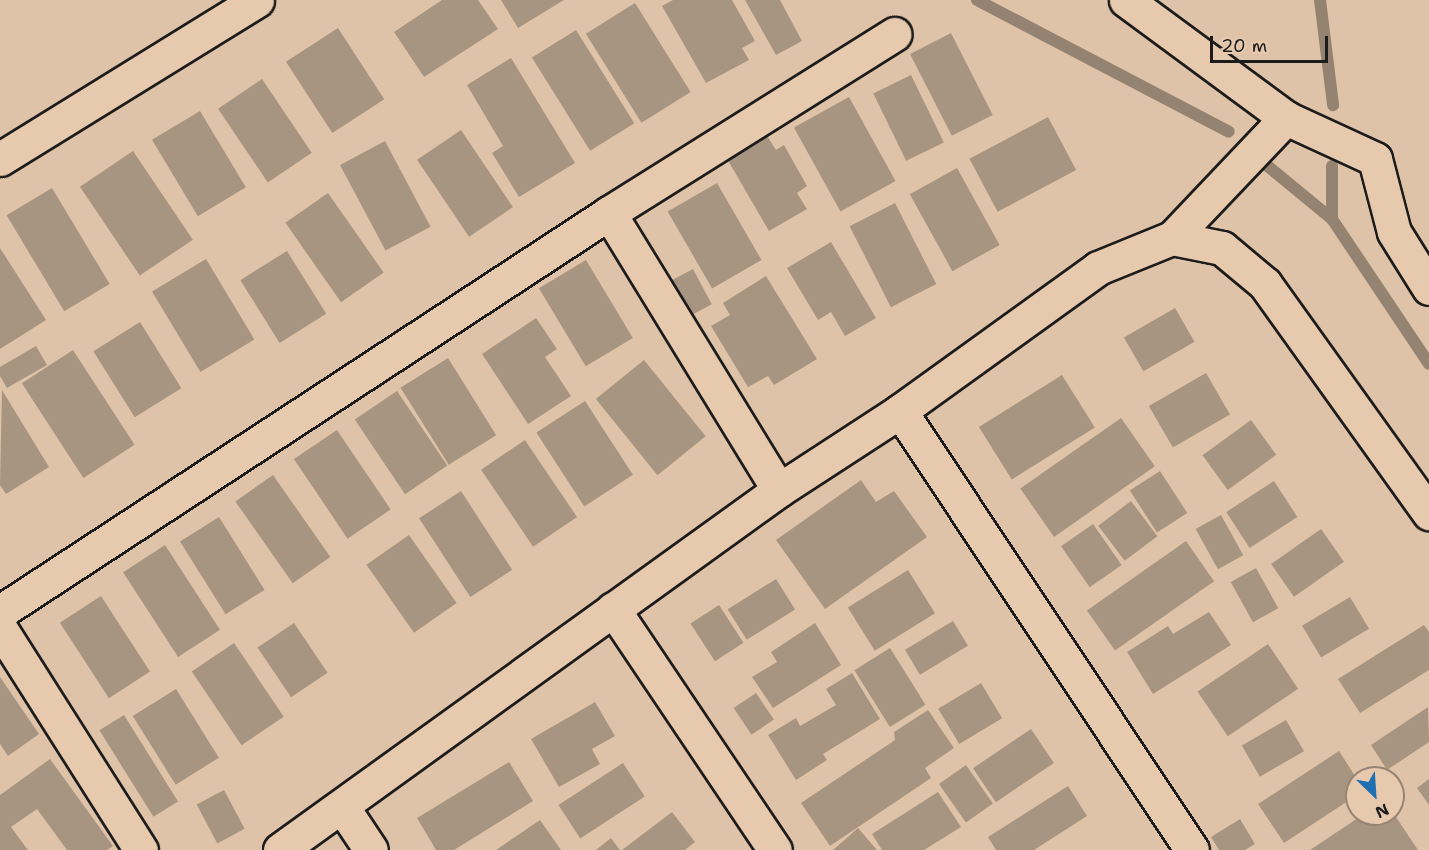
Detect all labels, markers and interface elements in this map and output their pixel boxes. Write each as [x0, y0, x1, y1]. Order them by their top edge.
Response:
scale bar [1213, 24, 1332, 62]
text: 20 m [1221, 34, 1267, 58]
north arrow [1345, 766, 1405, 826]
text: N [1372, 799, 1392, 823]

